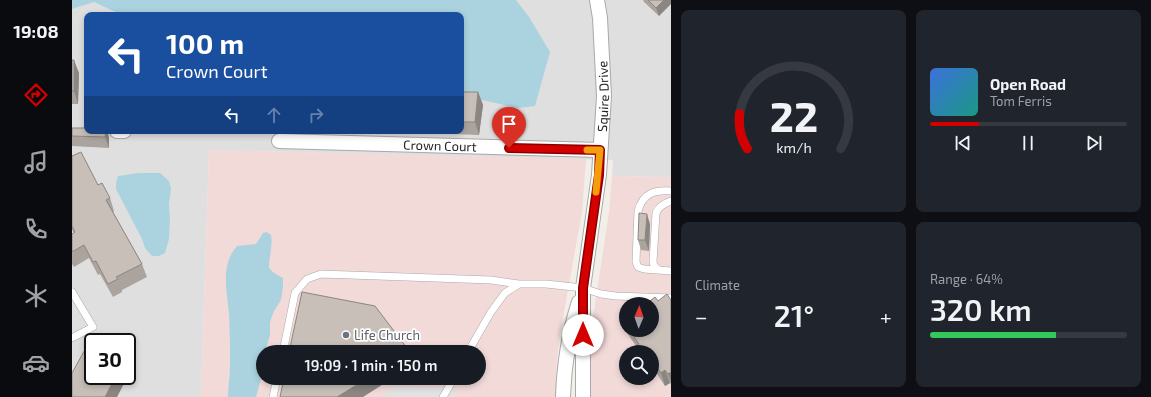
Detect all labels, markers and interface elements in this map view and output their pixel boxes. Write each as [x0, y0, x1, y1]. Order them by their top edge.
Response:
text: 19:08 [13, 20, 59, 42]
text: 100 m [166, 26, 244, 60]
icon: left [100, 28, 152, 80]
text: Crown Court [166, 60, 268, 82]
street label: Squire Drive [594, 60, 612, 132]
text: Open Road [990, 75, 1066, 93]
icon: directions [22, 81, 50, 109]
text: 22 [769, 90, 818, 140]
text: Tom Ferris [990, 93, 1052, 109]
icon: left [221, 104, 243, 126]
icon: ahead [263, 104, 285, 126]
icon: right [305, 104, 327, 126]
pin [492, 107, 526, 148]
icon: arrive [498, 113, 520, 135]
icon: previous [952, 132, 974, 154]
icon: pause [1017, 132, 1039, 154]
icon: next [1083, 132, 1105, 154]
street label: Crown Court [403, 136, 477, 155]
text: km/h [776, 139, 811, 156]
icon: music [22, 148, 50, 176]
icon: phone [22, 215, 50, 243]
text: Range · 64% [930, 271, 1003, 287]
text: Climate [695, 277, 740, 293]
icon: climate [22, 282, 50, 310]
text: 320 km [930, 291, 1032, 327]
north arrow [619, 297, 659, 337]
map controls [619, 297, 659, 385]
text: 21° [774, 297, 814, 333]
text: − [695, 303, 708, 329]
text: + [880, 303, 892, 329]
position arrow [562, 314, 604, 356]
place label: Life Church [354, 327, 420, 343]
marker: Life Church [341, 330, 351, 340]
speed limit sign: 30 [84, 333, 136, 385]
button: search [619, 345, 659, 385]
icon: car [22, 349, 50, 377]
text: 19:09 · 1 min · 150 m [305, 356, 438, 374]

